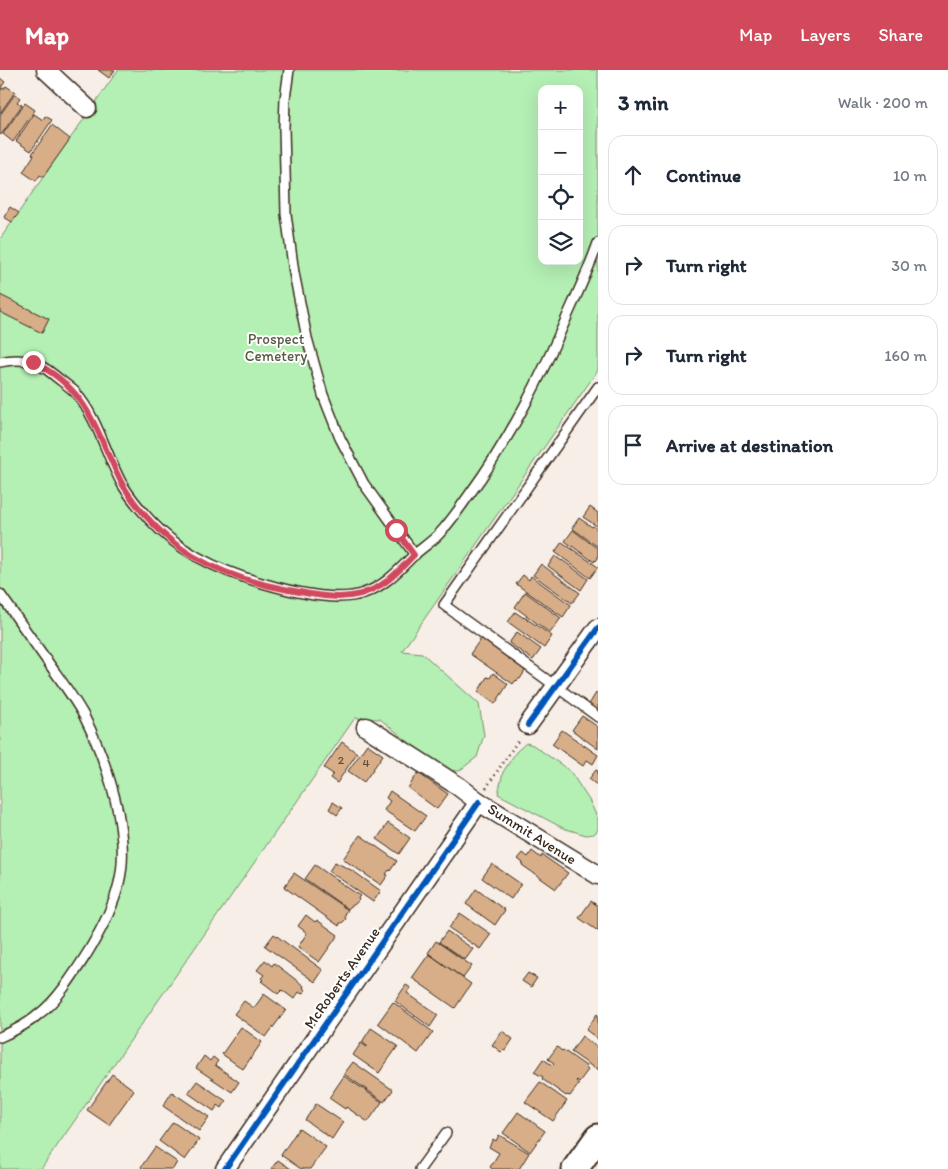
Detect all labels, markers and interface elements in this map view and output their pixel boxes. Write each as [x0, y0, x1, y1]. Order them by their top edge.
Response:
text: Map [25, 21, 69, 50]
text: Map [739, 24, 772, 46]
text: Layers [800, 24, 850, 46]
text: Share [878, 24, 923, 46]
map controls [538, 85, 583, 265]
button: + [538, 85, 583, 130]
text: 3 min [618, 90, 668, 115]
text: Walk · 200 m [838, 93, 928, 112]
button: − [538, 130, 583, 175]
icon: ahead [619, 161, 647, 189]
text: Continue [666, 164, 741, 187]
text: 10 m [893, 166, 927, 185]
button: locate [538, 175, 583, 220]
button: layers [538, 220, 583, 265]
icon: right [619, 251, 647, 279]
text: Turn right [666, 254, 747, 277]
text: 30 m [891, 256, 927, 275]
park label: Prospect Cemetery [245, 330, 307, 365]
icon: right [619, 341, 647, 369]
text: Turn right [666, 344, 747, 367]
text: 160 m [884, 346, 927, 365]
route end [22, 351, 45, 374]
icon: arrive [619, 431, 647, 459]
text: Arrive at destination [666, 434, 833, 457]
route start [385, 519, 408, 542]
house number: 2 [338, 753, 345, 767]
house number: 4 [362, 756, 370, 770]
street label: Summit Avenue [484, 800, 580, 868]
street label: McRoberts Avenue [300, 924, 384, 1032]

